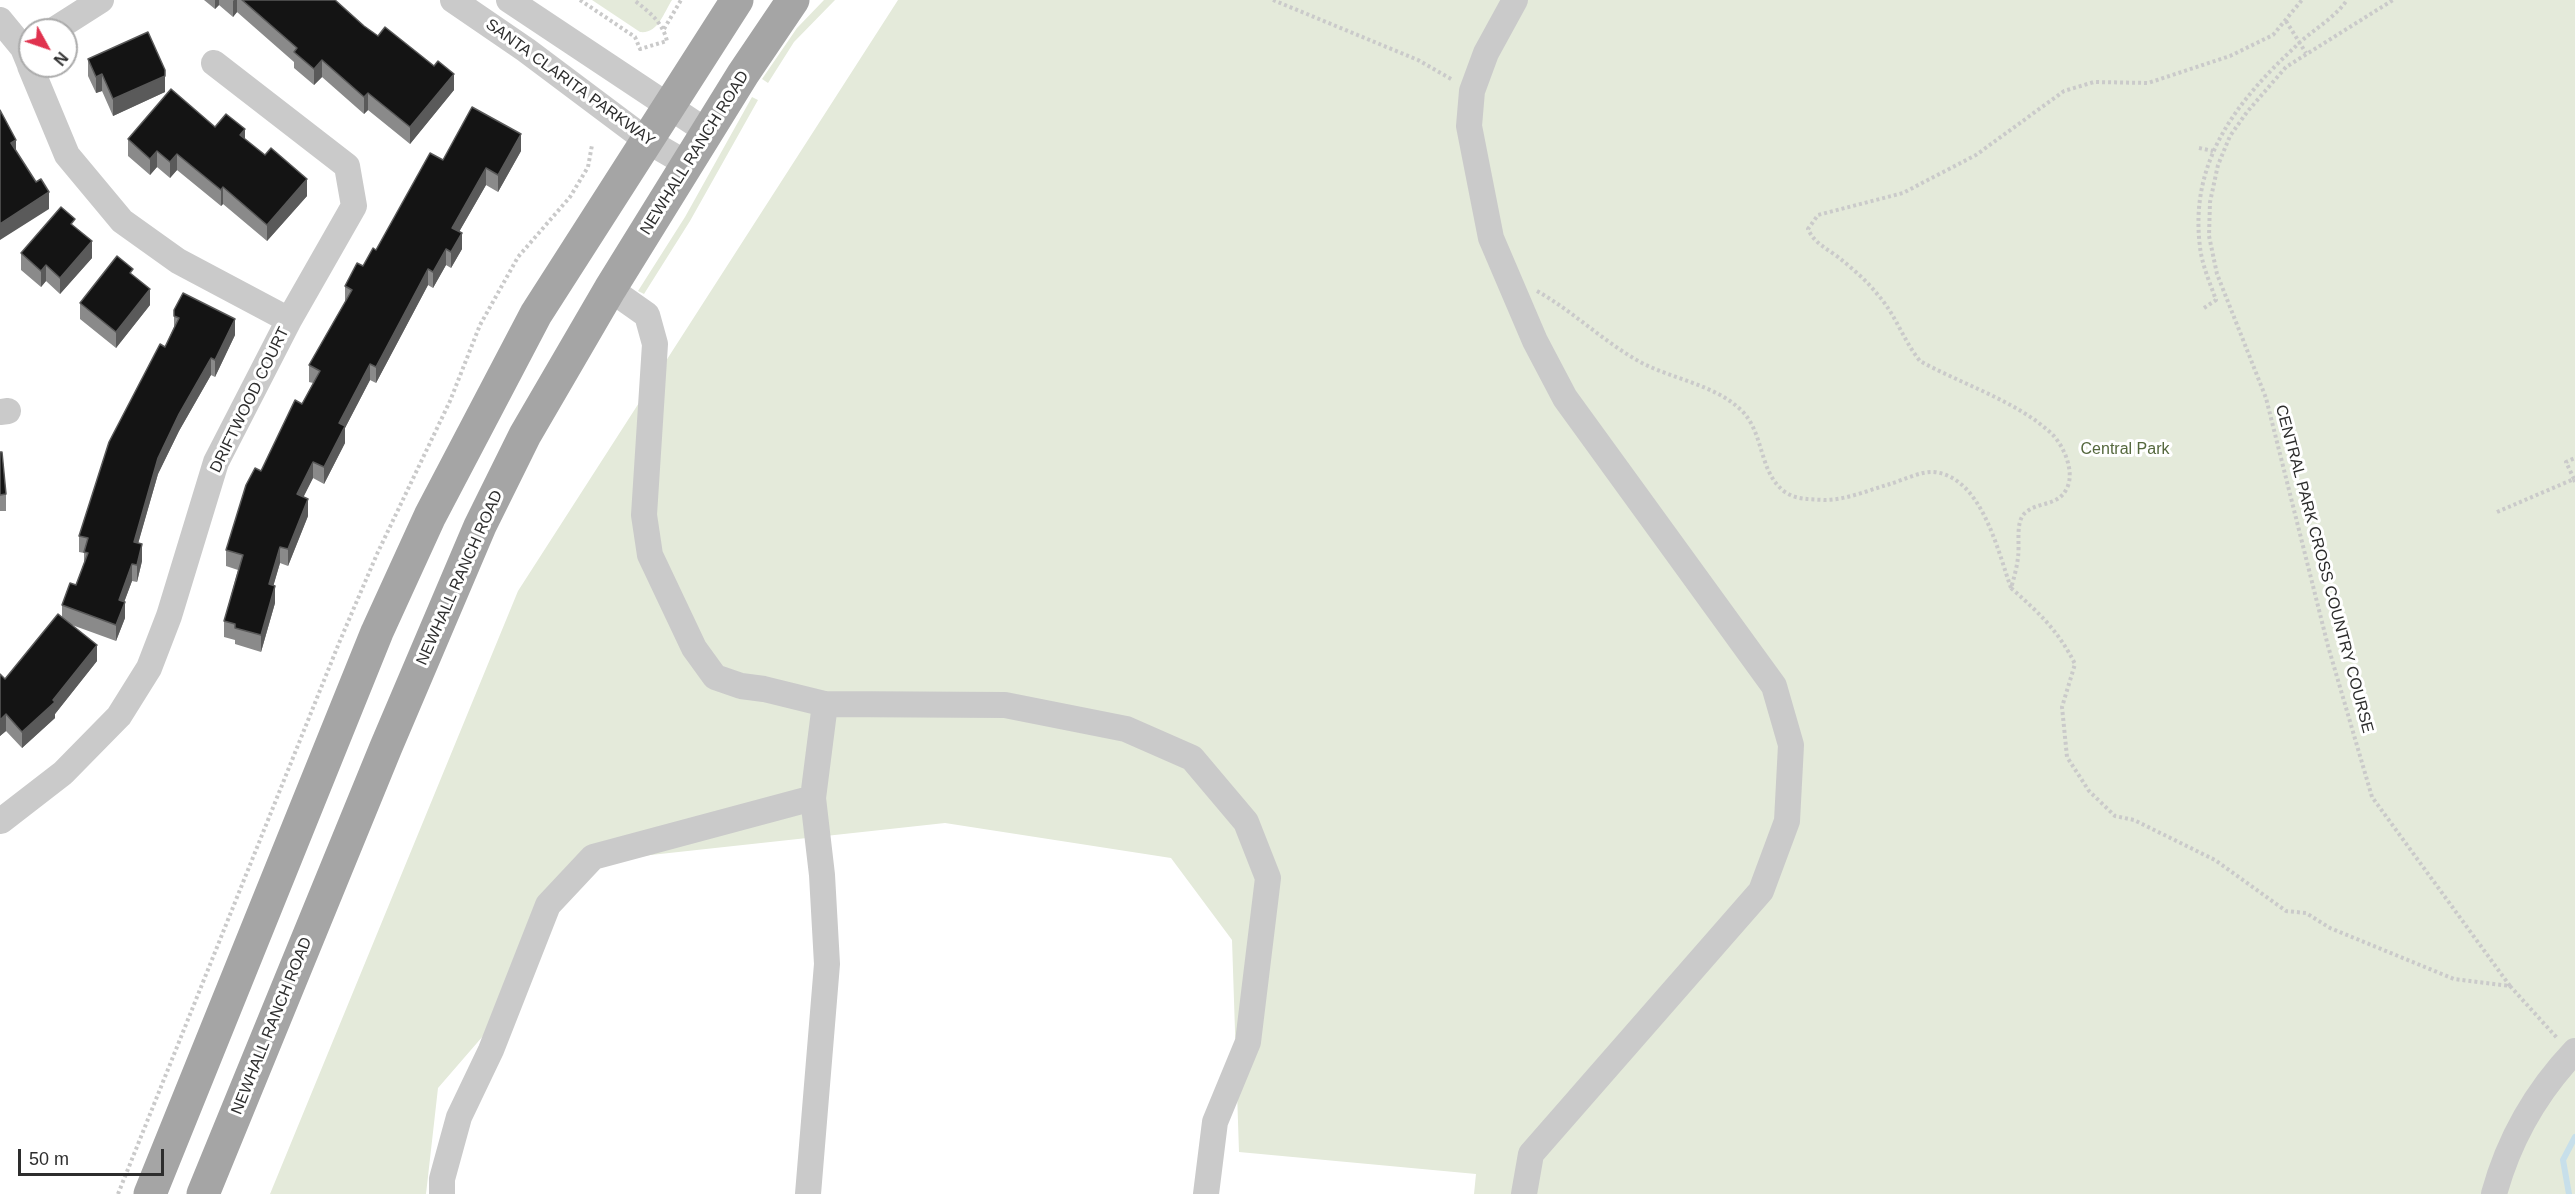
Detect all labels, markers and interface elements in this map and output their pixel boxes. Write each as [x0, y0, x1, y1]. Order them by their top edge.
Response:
street label: SANTA CLARITA PARKWAY [482, 15, 658, 151]
north arrow [18, 18, 78, 78]
text: N [50, 49, 71, 68]
street label: NEWHALL RANCH ROAD [637, 68, 753, 238]
street label: DRIFTWOOD COURT [206, 324, 294, 476]
street label: CENTRAL PARK CROSS COUNTRY COURSE [2271, 403, 2377, 735]
park label: Central Park [2081, 440, 2169, 460]
street label: NEWHALL RANCH ROAD [413, 488, 507, 668]
street label: NEWHALL RANCH ROAD [228, 935, 316, 1117]
scale bar [21, 1137, 166, 1175]
text: 50 m [29, 1149, 69, 1169]

